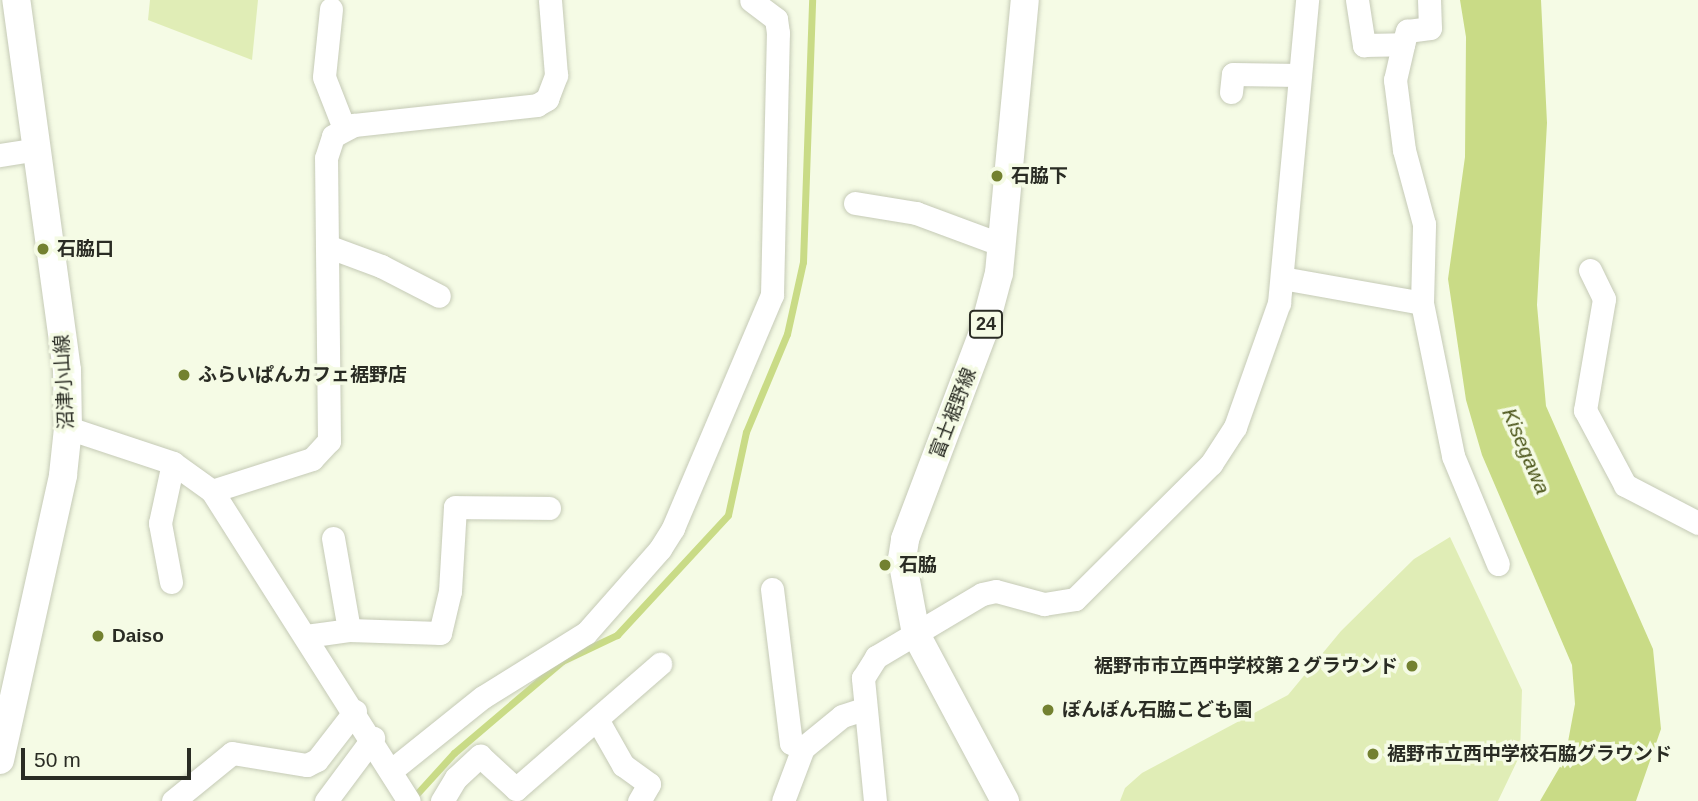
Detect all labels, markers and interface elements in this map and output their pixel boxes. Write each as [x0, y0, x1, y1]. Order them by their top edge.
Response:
place label: 石脇下 [1011, 165, 1068, 187]
marker: 石脇下 [989, 168, 1005, 184]
place label: 石脇口 [57, 238, 114, 260]
marker: 石脇口 [35, 241, 51, 257]
road number: 24 [968, 310, 1004, 338]
street label: 沼津小山線 [50, 334, 78, 430]
place label: ふらいぱんカフェ裾野店 [198, 364, 407, 386]
street label: 富士裾野線 [925, 365, 981, 461]
marker: ふらいぱんカフェ裾野店 [176, 367, 192, 383]
water label: Kisegawa [1497, 404, 1555, 498]
place label: 石脇 [899, 554, 937, 576]
marker: 石脇 [877, 557, 893, 573]
place label: Daiso [112, 625, 164, 647]
marker: Daiso [90, 628, 106, 644]
place label: 裾野市市立西中学校第２グラウンド [1094, 655, 1398, 677]
marker: 裾野市市立西中学校第２グラウンド [1404, 658, 1420, 674]
place label: ぽんぽん石脇こども園 [1062, 699, 1252, 721]
marker: ぽんぽん石脇こども園 [1040, 702, 1056, 718]
scale bar [24, 734, 194, 778]
place label: 裾野市立西中学校石脇グラウンド [1387, 743, 1672, 765]
marker: 裾野市立西中学校石脇グラウンド [1365, 746, 1381, 762]
text: 50 m [34, 748, 81, 771]

